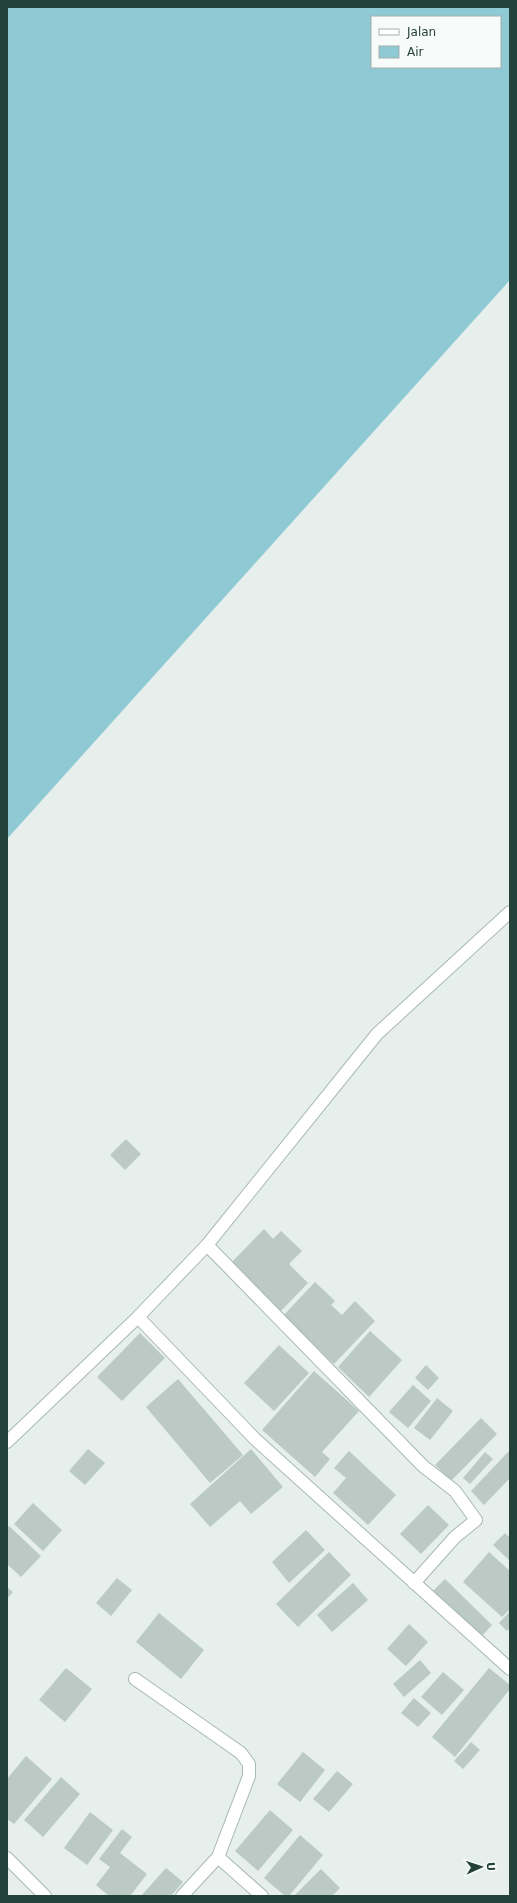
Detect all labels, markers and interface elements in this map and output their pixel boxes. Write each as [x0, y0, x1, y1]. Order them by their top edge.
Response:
legend [371, 16, 501, 68]
text: Jalan [406, 25, 436, 39]
text: Air [407, 45, 424, 59]
north arrow [461, 1847, 501, 1887]
text: U [484, 1862, 497, 1871]

